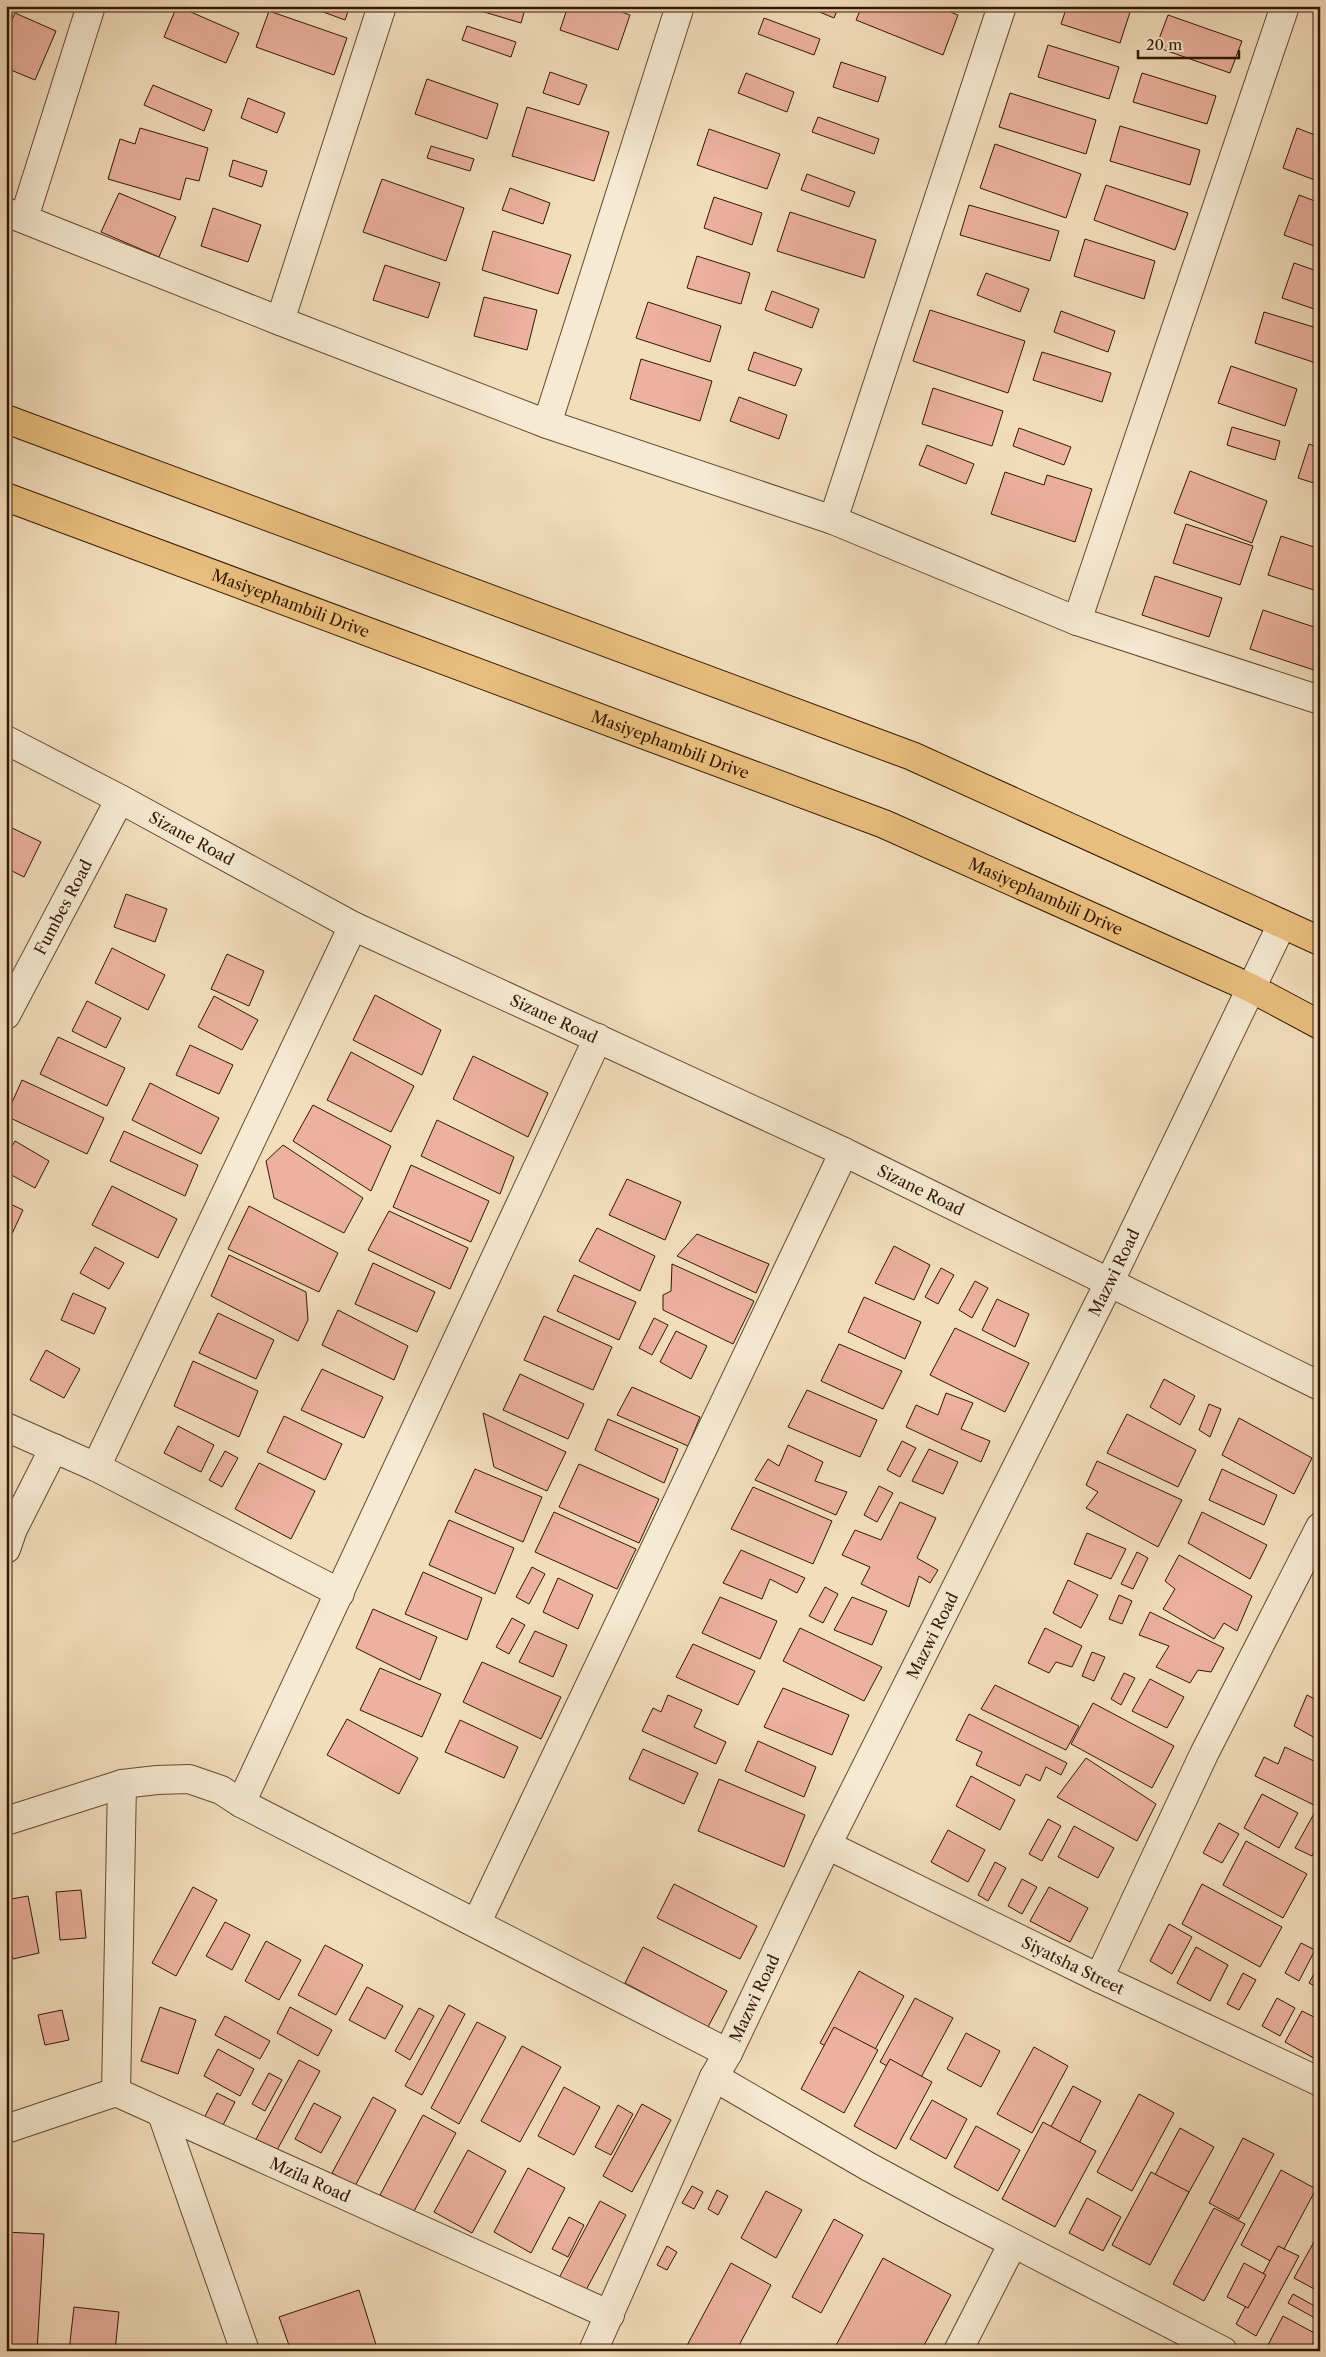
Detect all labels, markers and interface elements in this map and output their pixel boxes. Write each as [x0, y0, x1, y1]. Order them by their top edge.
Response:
scale bar [1138, 28, 1240, 60]
text: 20 m [1146, 35, 1182, 54]
street label: Masiyephambili Drive [209, 565, 373, 642]
street label: Masiyephambili Drive [589, 706, 752, 783]
street label: Sizane Road [146, 807, 238, 869]
street label: Masiyephambili Drive [965, 853, 1126, 939]
street label: Fumbes Road [30, 856, 96, 958]
street label: Sizane Road [507, 990, 601, 1047]
street label: Sizane Road [874, 1160, 968, 1220]
street label: Mazwi Road [1084, 1225, 1144, 1320]
street label: Mazwi Road [902, 1589, 962, 1682]
street label: Siyatsha Street [1019, 1932, 1128, 1999]
street label: Mazwi Road [725, 1951, 784, 2045]
street label: Mzila Road [267, 2153, 354, 2207]

